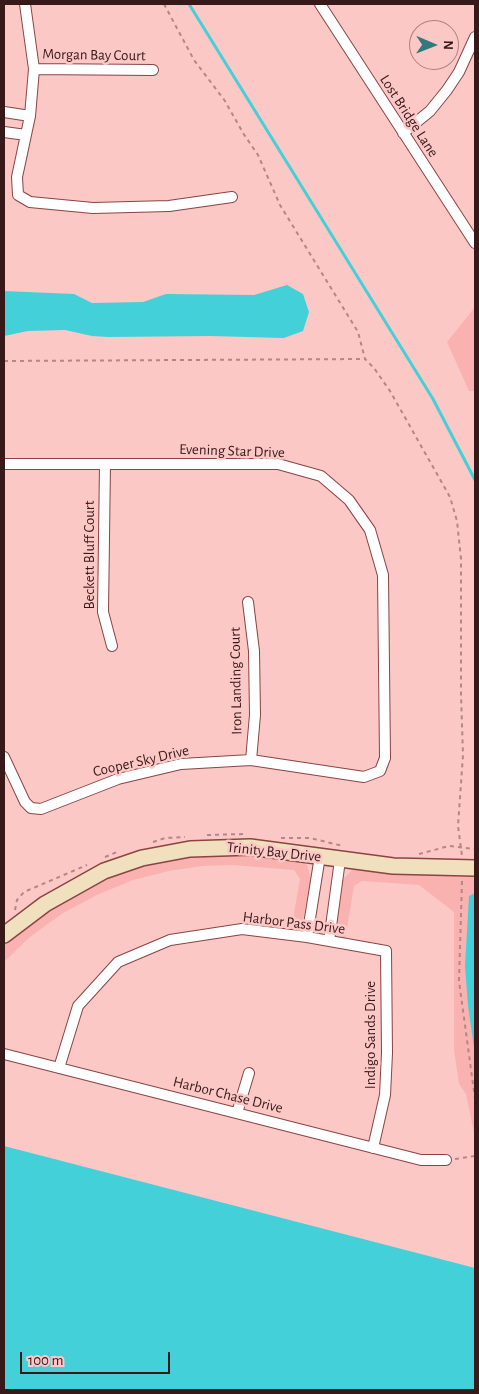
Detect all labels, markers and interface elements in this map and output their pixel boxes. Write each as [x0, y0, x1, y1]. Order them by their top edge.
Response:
north arrow [409, 20, 459, 70]
text: N [441, 40, 455, 50]
street label: Morgan Bay Court [42, 45, 146, 65]
street label: Lost Bridge Lane [376, 71, 442, 161]
street label: Evening Star Drive [179, 440, 285, 462]
street label: Beckett Bluff Court [80, 501, 98, 609]
street label: Iron Landing Court [226, 627, 246, 735]
street label: Cooper Sky Drive [91, 741, 191, 781]
street label: Trinity Bay Drive [226, 838, 322, 866]
street label: Harbor Pass Drive [242, 908, 346, 938]
street label: Indigo Sands Drive [361, 981, 379, 1089]
street label: Harbor Chase Drive [171, 1073, 285, 1117]
scale bar [22, 1342, 172, 1374]
text: 100 m [28, 1353, 63, 1368]

